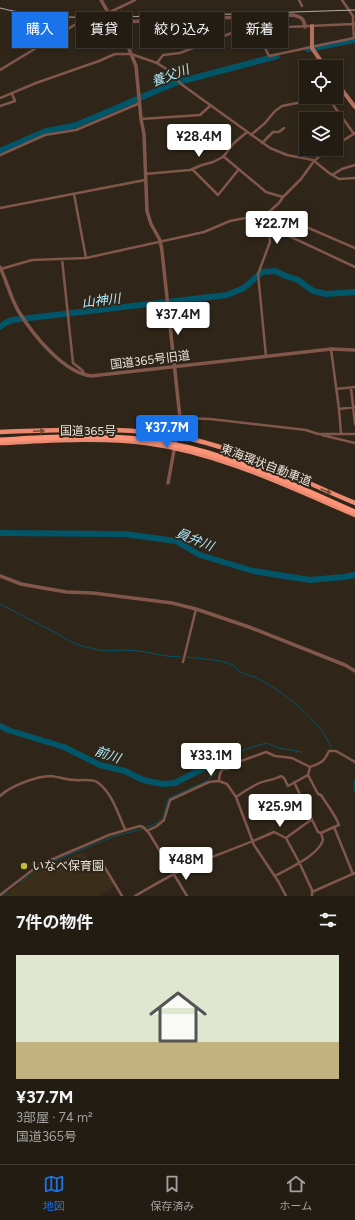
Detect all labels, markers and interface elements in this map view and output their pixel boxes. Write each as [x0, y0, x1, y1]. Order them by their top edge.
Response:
chip: 購入 [12, 12, 68, 48]
chip: 賃貸 [76, 12, 132, 48]
chip: 絞り込み [140, 12, 224, 48]
chip: 新着 [232, 12, 288, 48]
map controls [299, 60, 343, 156]
button: locate [299, 60, 343, 104]
water label: 養父川 [149, 61, 193, 89]
button: layers [299, 112, 343, 156]
pin: ¥28.4M [166, 124, 232, 158]
text: ¥28.4M [176, 129, 222, 144]
pin: ¥22.7M [244, 211, 310, 245]
text: ¥22.7M [255, 216, 299, 231]
water label: 山神川 [81, 290, 123, 310]
pin: ¥37.4M [145, 302, 211, 336]
text: ¥37.4M [156, 307, 200, 322]
street label: 国道365号旧道 [109, 348, 191, 372]
pin: ¥37.7M [134, 415, 200, 449]
text: ¥37.7M [145, 420, 189, 435]
street label: 国道365号 [60, 424, 116, 438]
one-way arrow [33, 428, 46, 434]
street label: 東海環状自動車道 [219, 441, 313, 489]
one-way arrow [321, 488, 332, 494]
water label: 員弁川 [174, 525, 218, 554]
water label: 前川 [93, 743, 124, 766]
pin: ¥33.1M [178, 743, 244, 777]
text: ¥33.1M [190, 748, 232, 763]
pin: ¥25.9M [247, 794, 313, 828]
text: ¥25.9M [258, 799, 302, 814]
pin: ¥48M [162, 847, 210, 881]
text: ¥48M [168, 852, 204, 867]
place label: いなべ保育園 [32, 859, 104, 873]
marker: いなべ保育園 [19, 861, 29, 871]
icon: filters [317, 909, 339, 931]
text: 7件の物件 [16, 912, 93, 932]
icon: home [142, 981, 214, 1053]
text: ¥37.7M [16, 1087, 73, 1107]
text: 3部屋 · 74 m² [16, 1110, 93, 1125]
text: 国道365号 [16, 1129, 77, 1144]
tab: 地図 [43, 1173, 65, 1213]
tab: 保存済み [150, 1173, 194, 1213]
tab: ホーム [280, 1173, 312, 1213]

